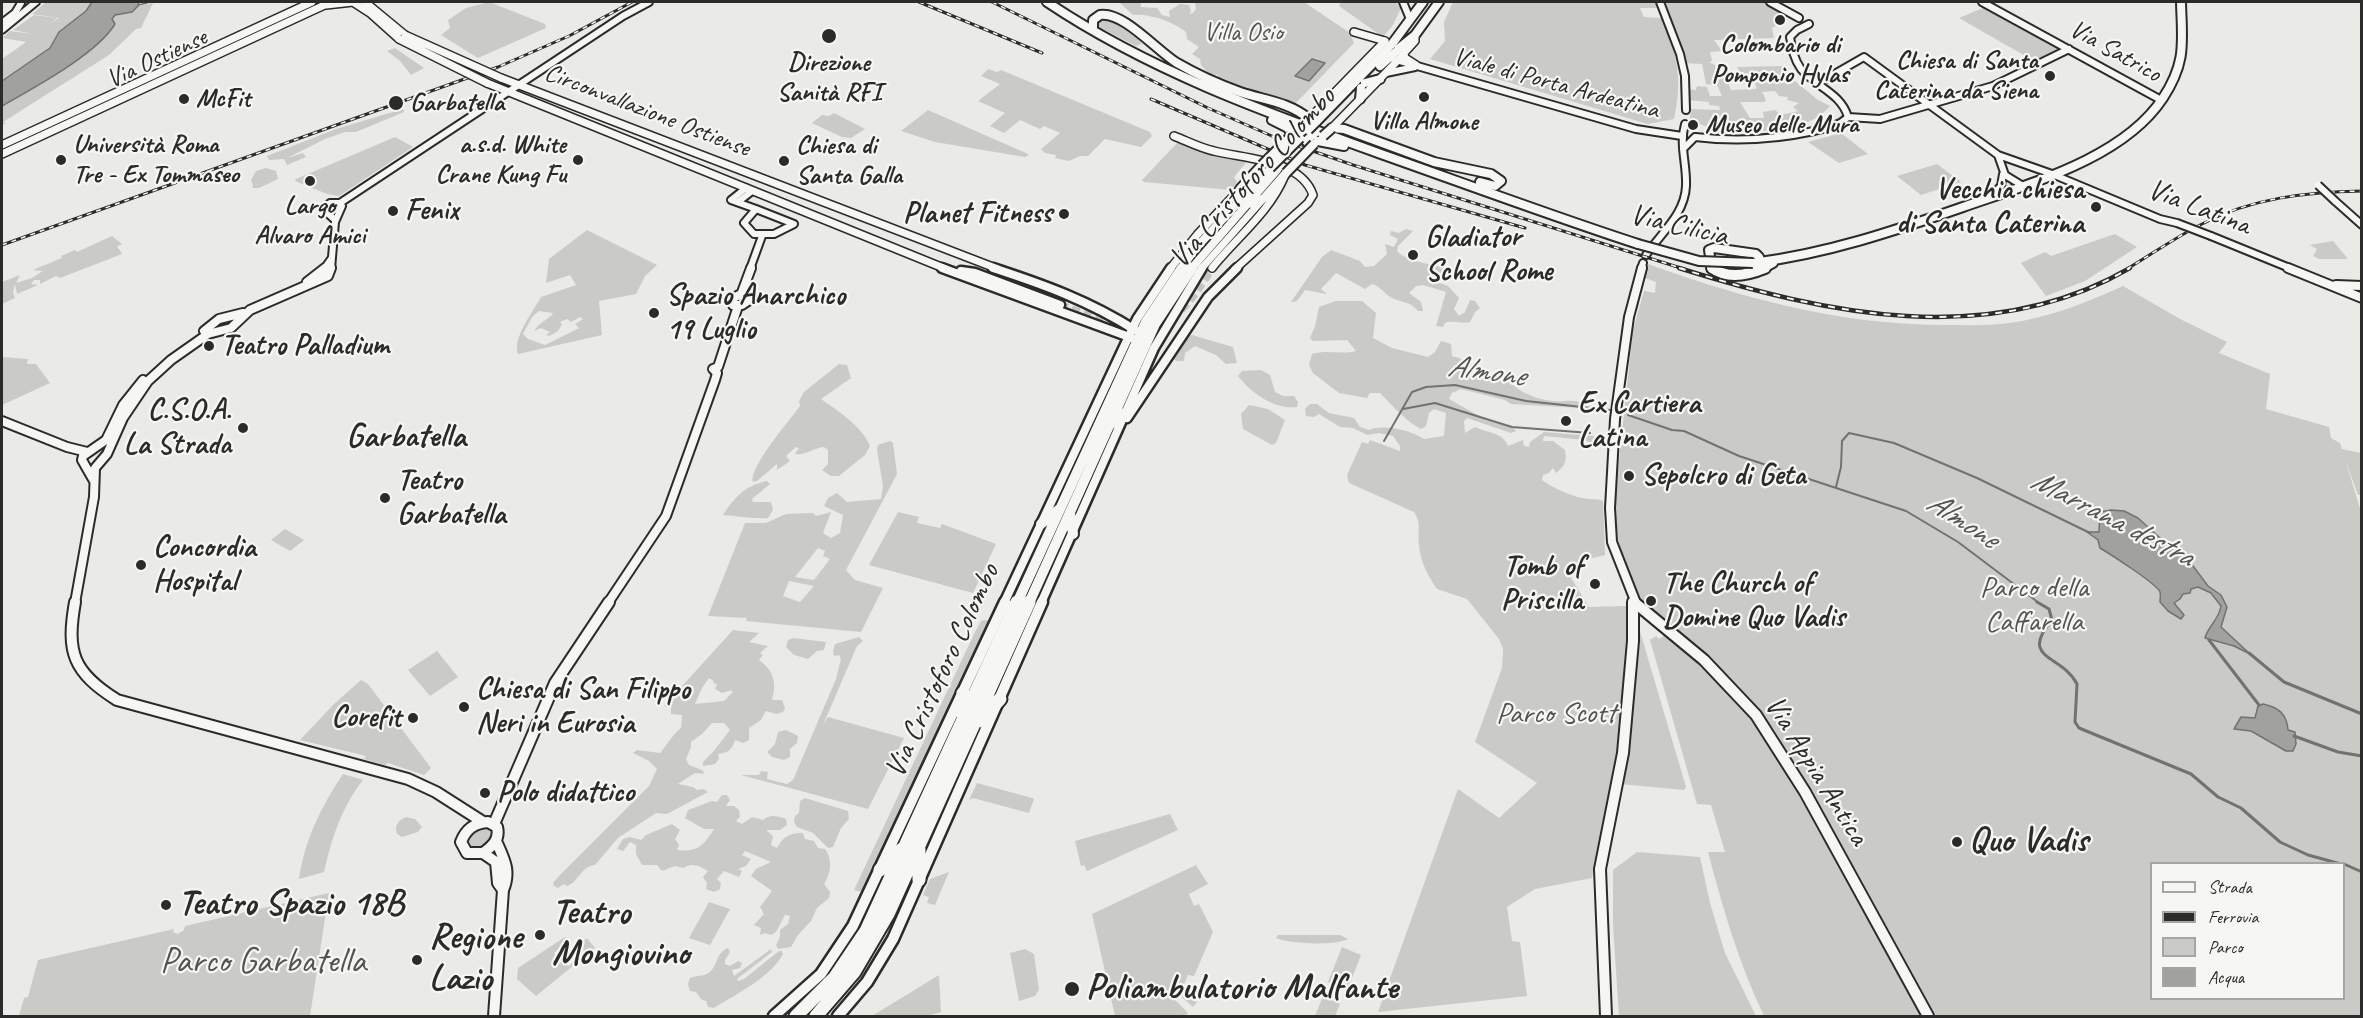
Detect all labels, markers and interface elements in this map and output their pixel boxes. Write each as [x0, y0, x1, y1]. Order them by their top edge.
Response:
marker: Colombario di Pomponio Hylas [1773, 13, 1787, 27]
street label: Via Satrico [2064, 14, 2166, 90]
park label: Villa Osio [1203, 17, 1283, 49]
street label: Via Ostiense [102, 22, 212, 96]
marker: Direzione Sanità RFI [820, 27, 838, 45]
place label: Colombario di Pomponio Hylas [1712, 29, 1848, 90]
street label: Viale di Porta Ardeatina [1450, 42, 1662, 126]
place label: Chiesa di Santa Caterina da Siena [1874, 45, 2038, 106]
place label: Direzione Sanità RFI [777, 47, 881, 108]
street label: Circonvallazione Ostiense [540, 57, 754, 165]
marker: Chiesa di Santa Caterina da Siena [2043, 69, 2057, 83]
street label: Via Cristoforo Colombo [1162, 80, 1344, 276]
place label: McFit [196, 83, 250, 115]
place label: Garbatella [410, 87, 504, 119]
marker: Villa Almone [1417, 90, 1431, 104]
marker: McFit [177, 92, 191, 106]
marker: Garbatella [387, 94, 405, 112]
place label: Villa Almone [1370, 106, 1478, 138]
place label: Museo delle Mura [1705, 109, 1859, 141]
marker: Museo delle Mura [1686, 118, 1700, 132]
place label: Università Roma Tre - Ex Tommaseo [73, 129, 239, 190]
place label: a.s.d. White Crane Kung Fu [435, 129, 566, 190]
place label: Chiesa di Santa Galla [796, 130, 902, 192]
marker: Università Roma Tre - Ex Tommaseo [54, 153, 68, 167]
marker: a.s.d. White Crane Kung Fu [571, 153, 585, 167]
marker: Chiesa di Santa Galla [777, 154, 791, 168]
place label: Vecchia chiesa di Santa Caterina [1896, 172, 2084, 243]
street label: Via Latina [2143, 172, 2255, 244]
marker: Largo Alvaro Amici [303, 174, 317, 188]
place label: Largo Alvaro Amici [255, 190, 365, 252]
place label: Fenix [405, 193, 458, 229]
place label: Planet Fitness [903, 196, 1052, 232]
street label: Via Cilicia [1627, 197, 1731, 255]
marker: Vecchia chiesa di Santa Caterina [2089, 200, 2103, 214]
marker: Fenix [386, 204, 400, 218]
marker: Planet Fitness [1057, 207, 1071, 221]
place label: Gladiator School Rome [1425, 220, 1552, 290]
marker: Gladiator School Rome [1406, 248, 1420, 262]
place label: Spazio Anarchico 19 Luglio [666, 278, 845, 348]
marker: Spazio Anarchico 19 Luglio [647, 306, 661, 320]
place label: Teatro Palladium [221, 328, 389, 364]
marker: Teatro Palladium [202, 339, 216, 353]
water label: Almone [1445, 348, 1527, 396]
place label: Ex Cartiera Latina [1578, 386, 1700, 456]
place label: C.S.O.A. La Strada [124, 393, 231, 464]
marker: Ex Cartiera Latina [1559, 414, 1573, 428]
district label: Garbatella [346, 417, 466, 457]
marker: C.S.O.A. La Strada [236, 421, 250, 435]
place label: Sepolcro di Geta [1641, 458, 1805, 494]
water label: Marrana destra [2024, 462, 2200, 576]
place label: Teatro Garbatella [397, 463, 506, 534]
marker: Sepolcro di Geta [1622, 469, 1636, 483]
water label: Almone [1919, 484, 2005, 558]
marker: Teatro Garbatella [378, 491, 392, 505]
place label: Concordia Hospital [153, 530, 256, 600]
place label: Tomb of Priscilla [1501, 549, 1583, 620]
marker: Concordia Hospital [134, 558, 148, 572]
street label: Via Cristoforo Colombo [878, 559, 1008, 783]
place label: The Church of Domine Quo Vadis [1663, 566, 1845, 636]
park label: Parco della Caffarella [1980, 570, 2088, 640]
marker: Tomb of Priscilla [1588, 577, 1602, 591]
marker: The Church of Domine Quo Vadis [1644, 594, 1658, 608]
place label: Chiesa di San Filippo Neri in Eurosia [476, 672, 690, 742]
street label: Via Appia Antica [1756, 690, 1876, 852]
park label: Parco Scott [1496, 696, 1616, 732]
place label: Corefit [331, 700, 401, 736]
marker: Chiesa di San Filippo Neri in Eurosia [457, 700, 471, 714]
marker: Corefit [406, 711, 420, 725]
place label: Polo didattico [497, 775, 634, 811]
marker: Polo didattico [478, 786, 492, 800]
place label: Quo Vadis [1969, 820, 2088, 864]
marker: Quo Vadis [1950, 835, 1964, 849]
legend [2150, 862, 2345, 1000]
text: Strada [2208, 876, 2252, 898]
place label: Teatro Spazio 18B [178, 883, 404, 927]
place label: Teatro Mongiovino [552, 892, 690, 977]
marker: Teatro Spazio 18B [159, 898, 173, 912]
text: Ferrovia [2208, 906, 2258, 928]
place label: Regione Lazio [429, 917, 522, 1002]
marker: Teatro Mongiovino [533, 928, 547, 942]
text: Parco [2208, 936, 2243, 958]
park label: Parco Garbatella [160, 941, 366, 985]
marker: Regione Lazio [410, 953, 424, 967]
text: Acqua [2208, 966, 2244, 988]
place label: Poliambulatorio Malfante [1086, 967, 1398, 1011]
marker: Poliambulatorio Malfante [1063, 980, 1081, 998]

